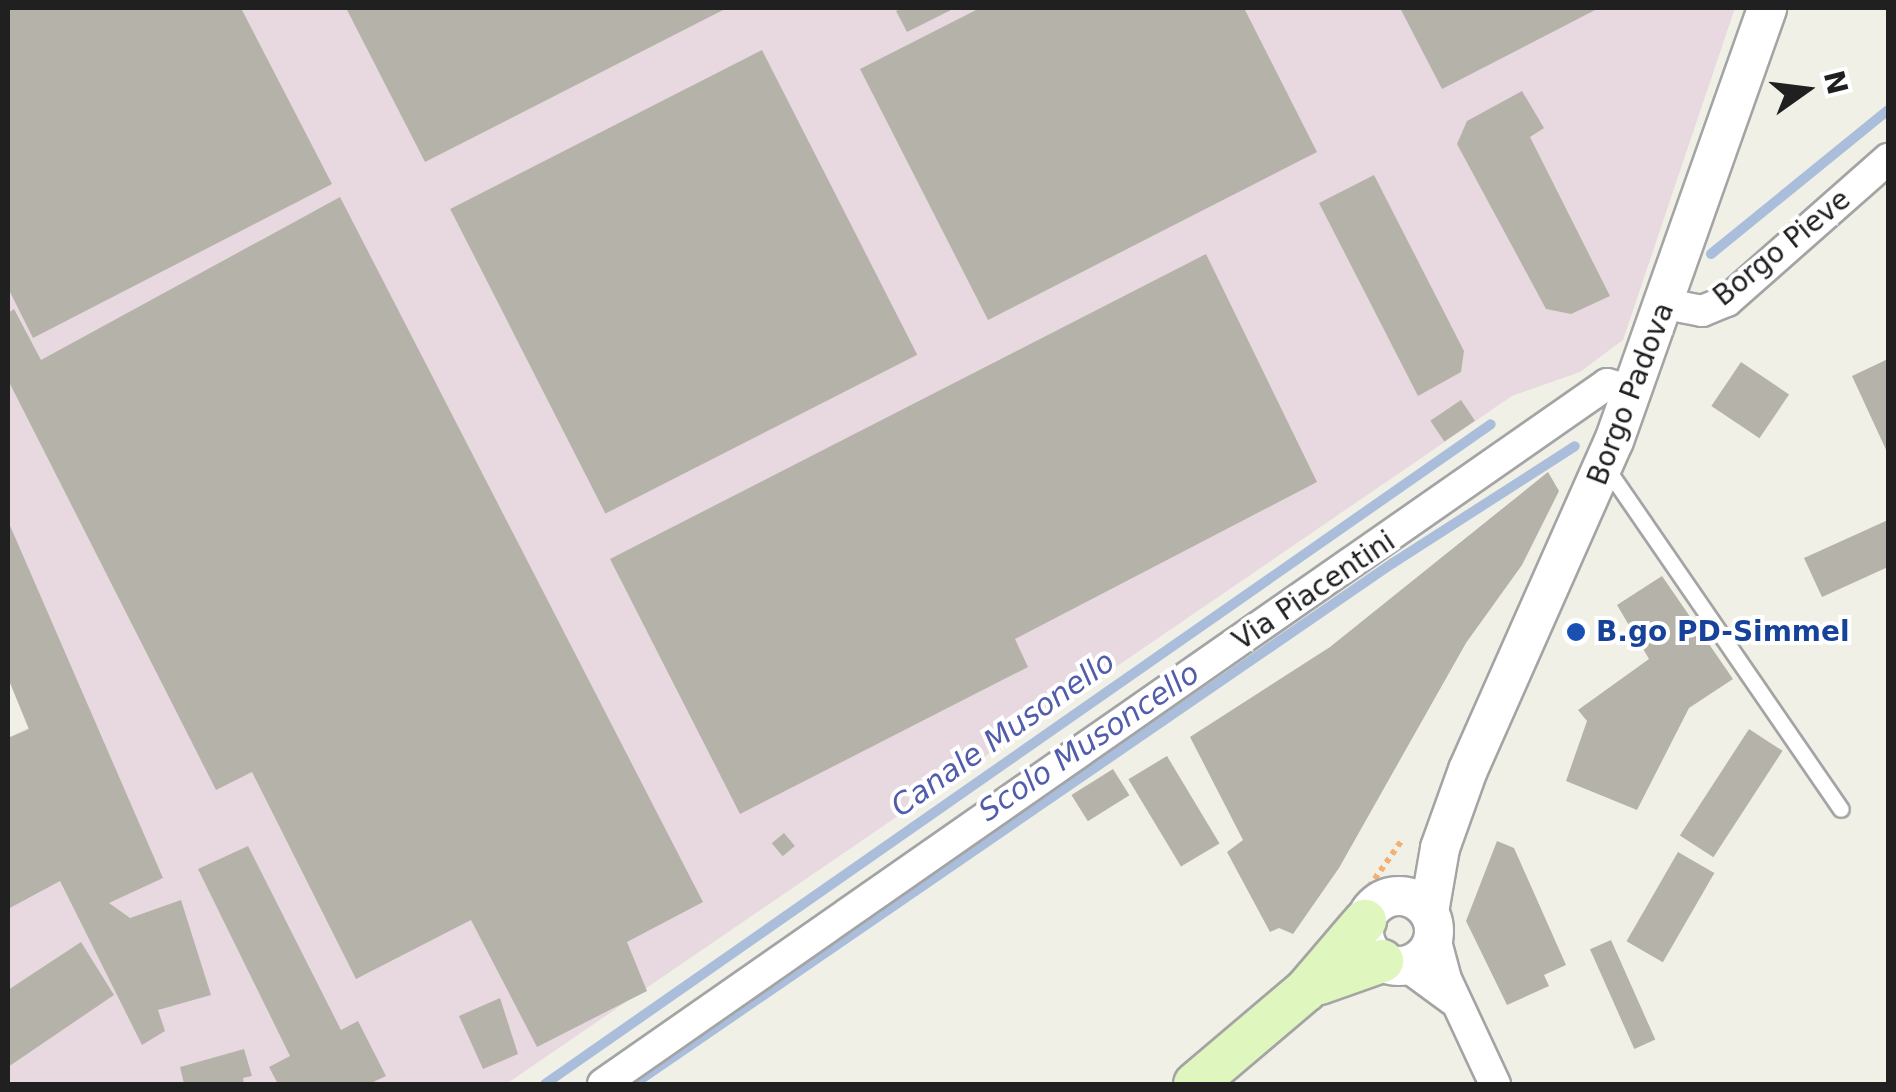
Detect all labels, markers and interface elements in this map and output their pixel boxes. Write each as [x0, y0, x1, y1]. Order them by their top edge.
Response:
north arrow [1756, 40, 1856, 140]
text: N [1817, 67, 1854, 98]
street label: Borgo Pieve [1707, 183, 1857, 313]
street label: Borgo Padova [1581, 298, 1681, 490]
street label: Via Piacentini [1227, 524, 1401, 658]
place label: B.go PD-Simmel [1596, 615, 1850, 649]
marker: B.go PD-Simmel [1565, 621, 1587, 643]
water label: Canale Musonello [884, 643, 1122, 825]
water label: Scolo Musoncello [972, 655, 1206, 829]

